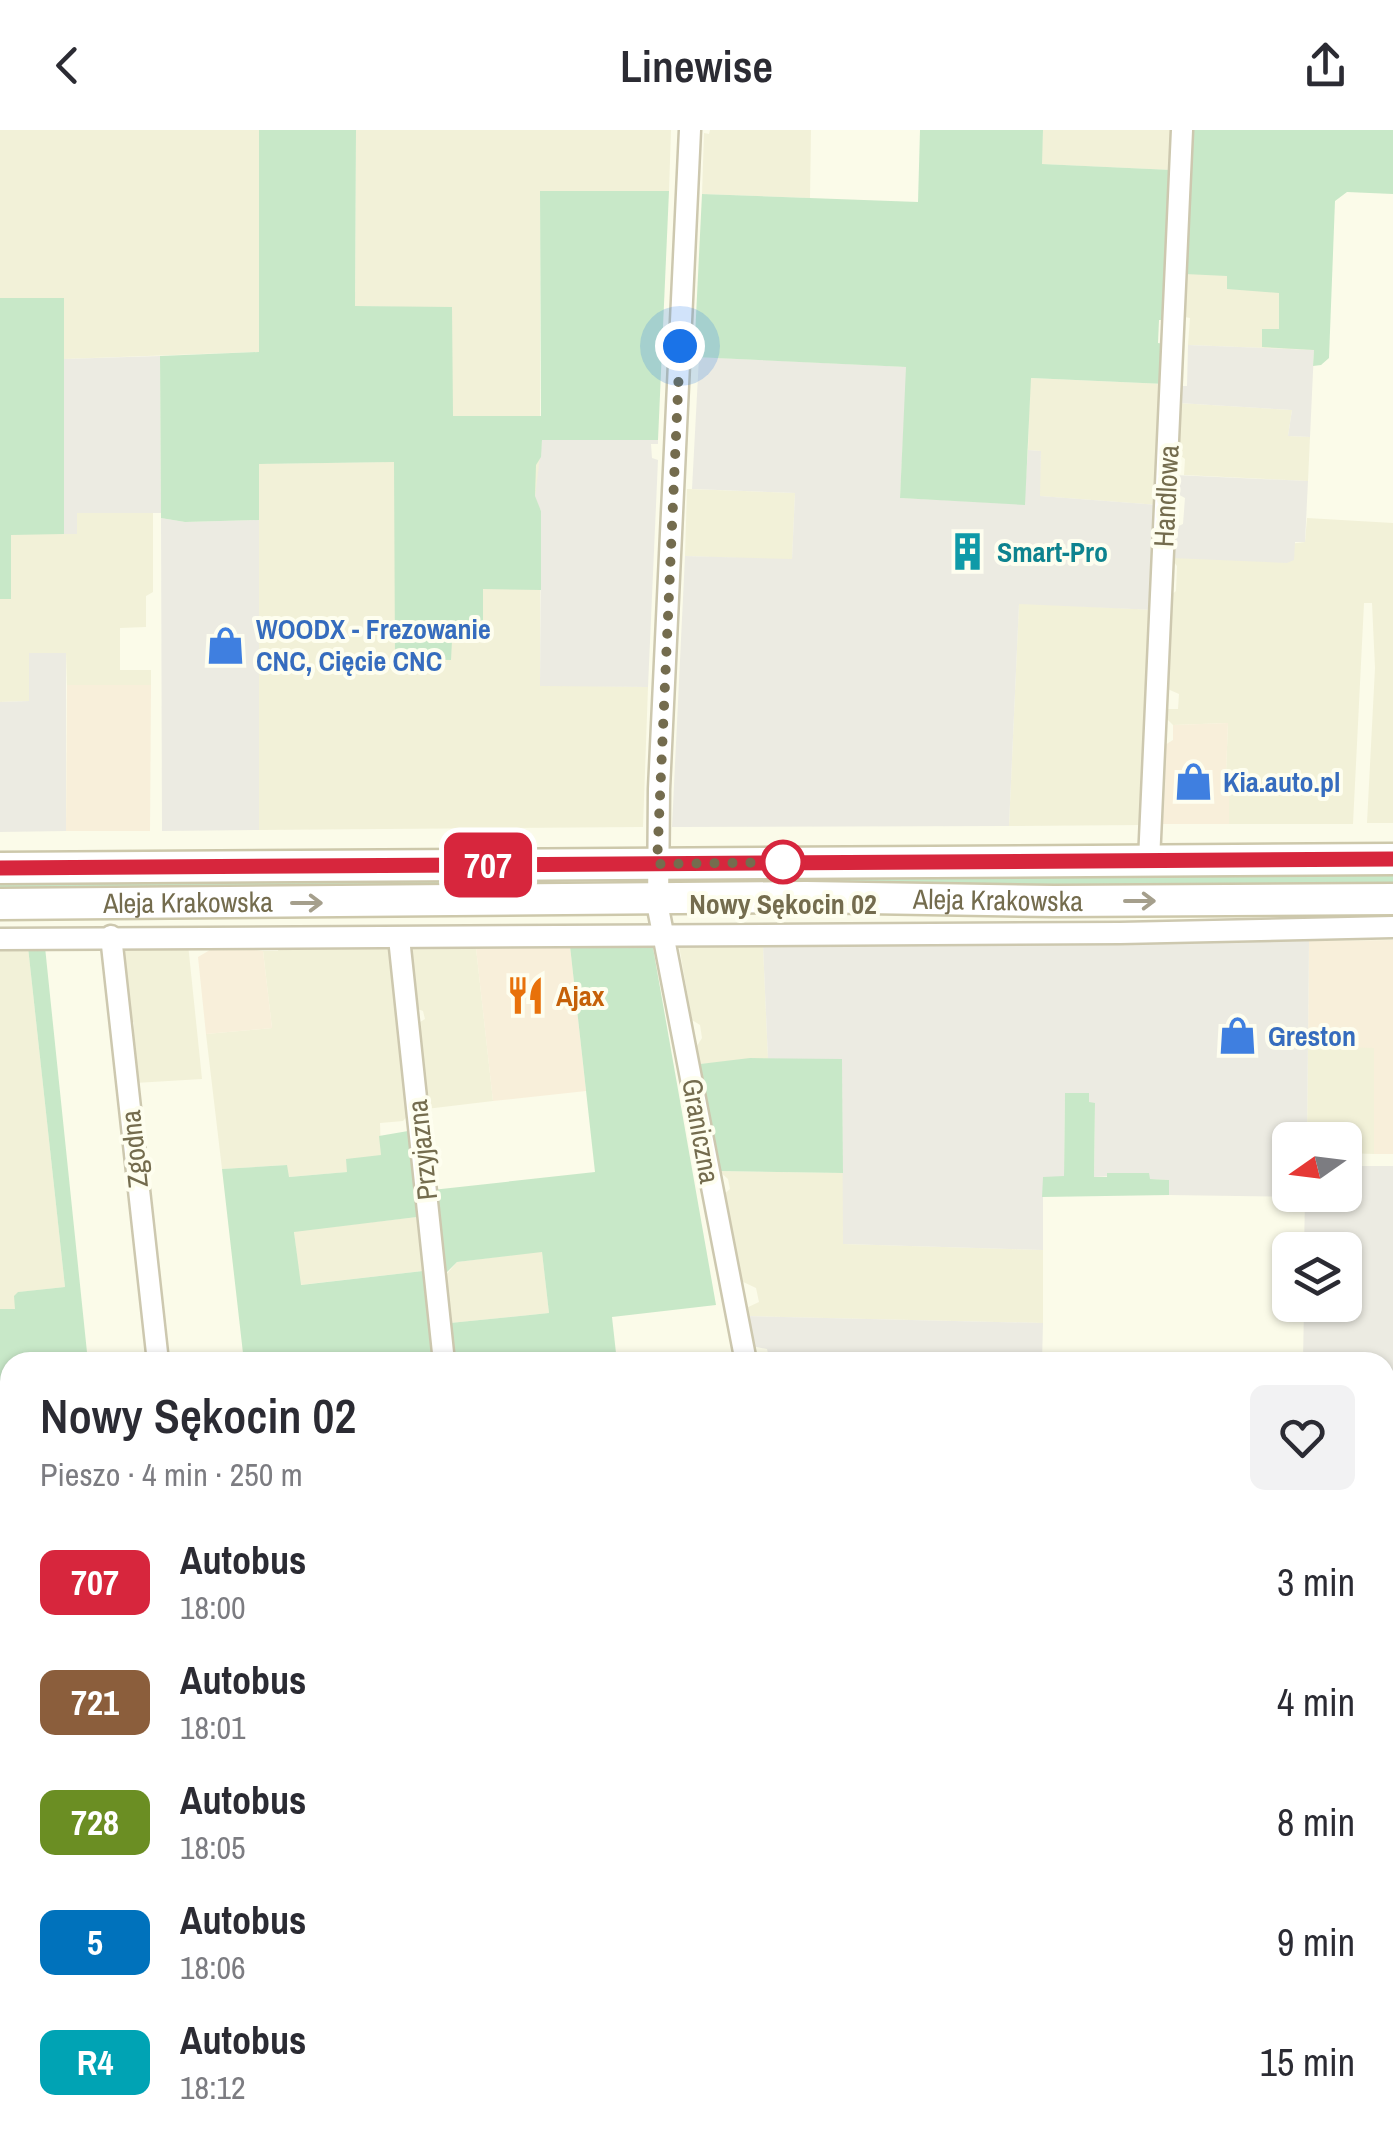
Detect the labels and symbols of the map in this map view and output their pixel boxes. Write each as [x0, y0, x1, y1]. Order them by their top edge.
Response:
your location [655, 321, 705, 371]
street label: Handlowa [1144, 444, 1188, 548]
building icon: Smart-Pro [946, 531, 988, 573]
place label: Smart-Pro [997, 533, 1108, 571]
place label: WOODX - Frezowanie CNC, Cięcie CNC [256, 610, 491, 680]
shop icon: WOODX - Frezowanie CNC, Cięcie CNC [205, 624, 247, 666]
shop icon: Kia.auto.pl [1172, 761, 1214, 803]
place label: Kia.auto.pl [1223, 763, 1340, 801]
line badge: 707 [430, 832, 546, 898]
marker: Nowy Sękocin 02 [762, 841, 804, 883]
street label: Aleja Krakowska [912, 880, 1083, 920]
street label: Aleja Krakowska [102, 883, 273, 922]
place label: Nowy Sękocin 02 [689, 885, 877, 923]
one-way arrow [1124, 892, 1156, 910]
one-way arrow [290, 894, 323, 912]
restaurant icon: Ajax [505, 975, 547, 1017]
place label: Ajax [556, 977, 605, 1015]
shop icon: Greston [1217, 1015, 1259, 1057]
place label: Greston [1268, 1017, 1356, 1055]
street label: Graniczna [673, 1076, 729, 1187]
street label: Przyjazna [398, 1098, 446, 1202]
street label: Zgodna [111, 1108, 157, 1190]
north arrow [1272, 1122, 1362, 1212]

